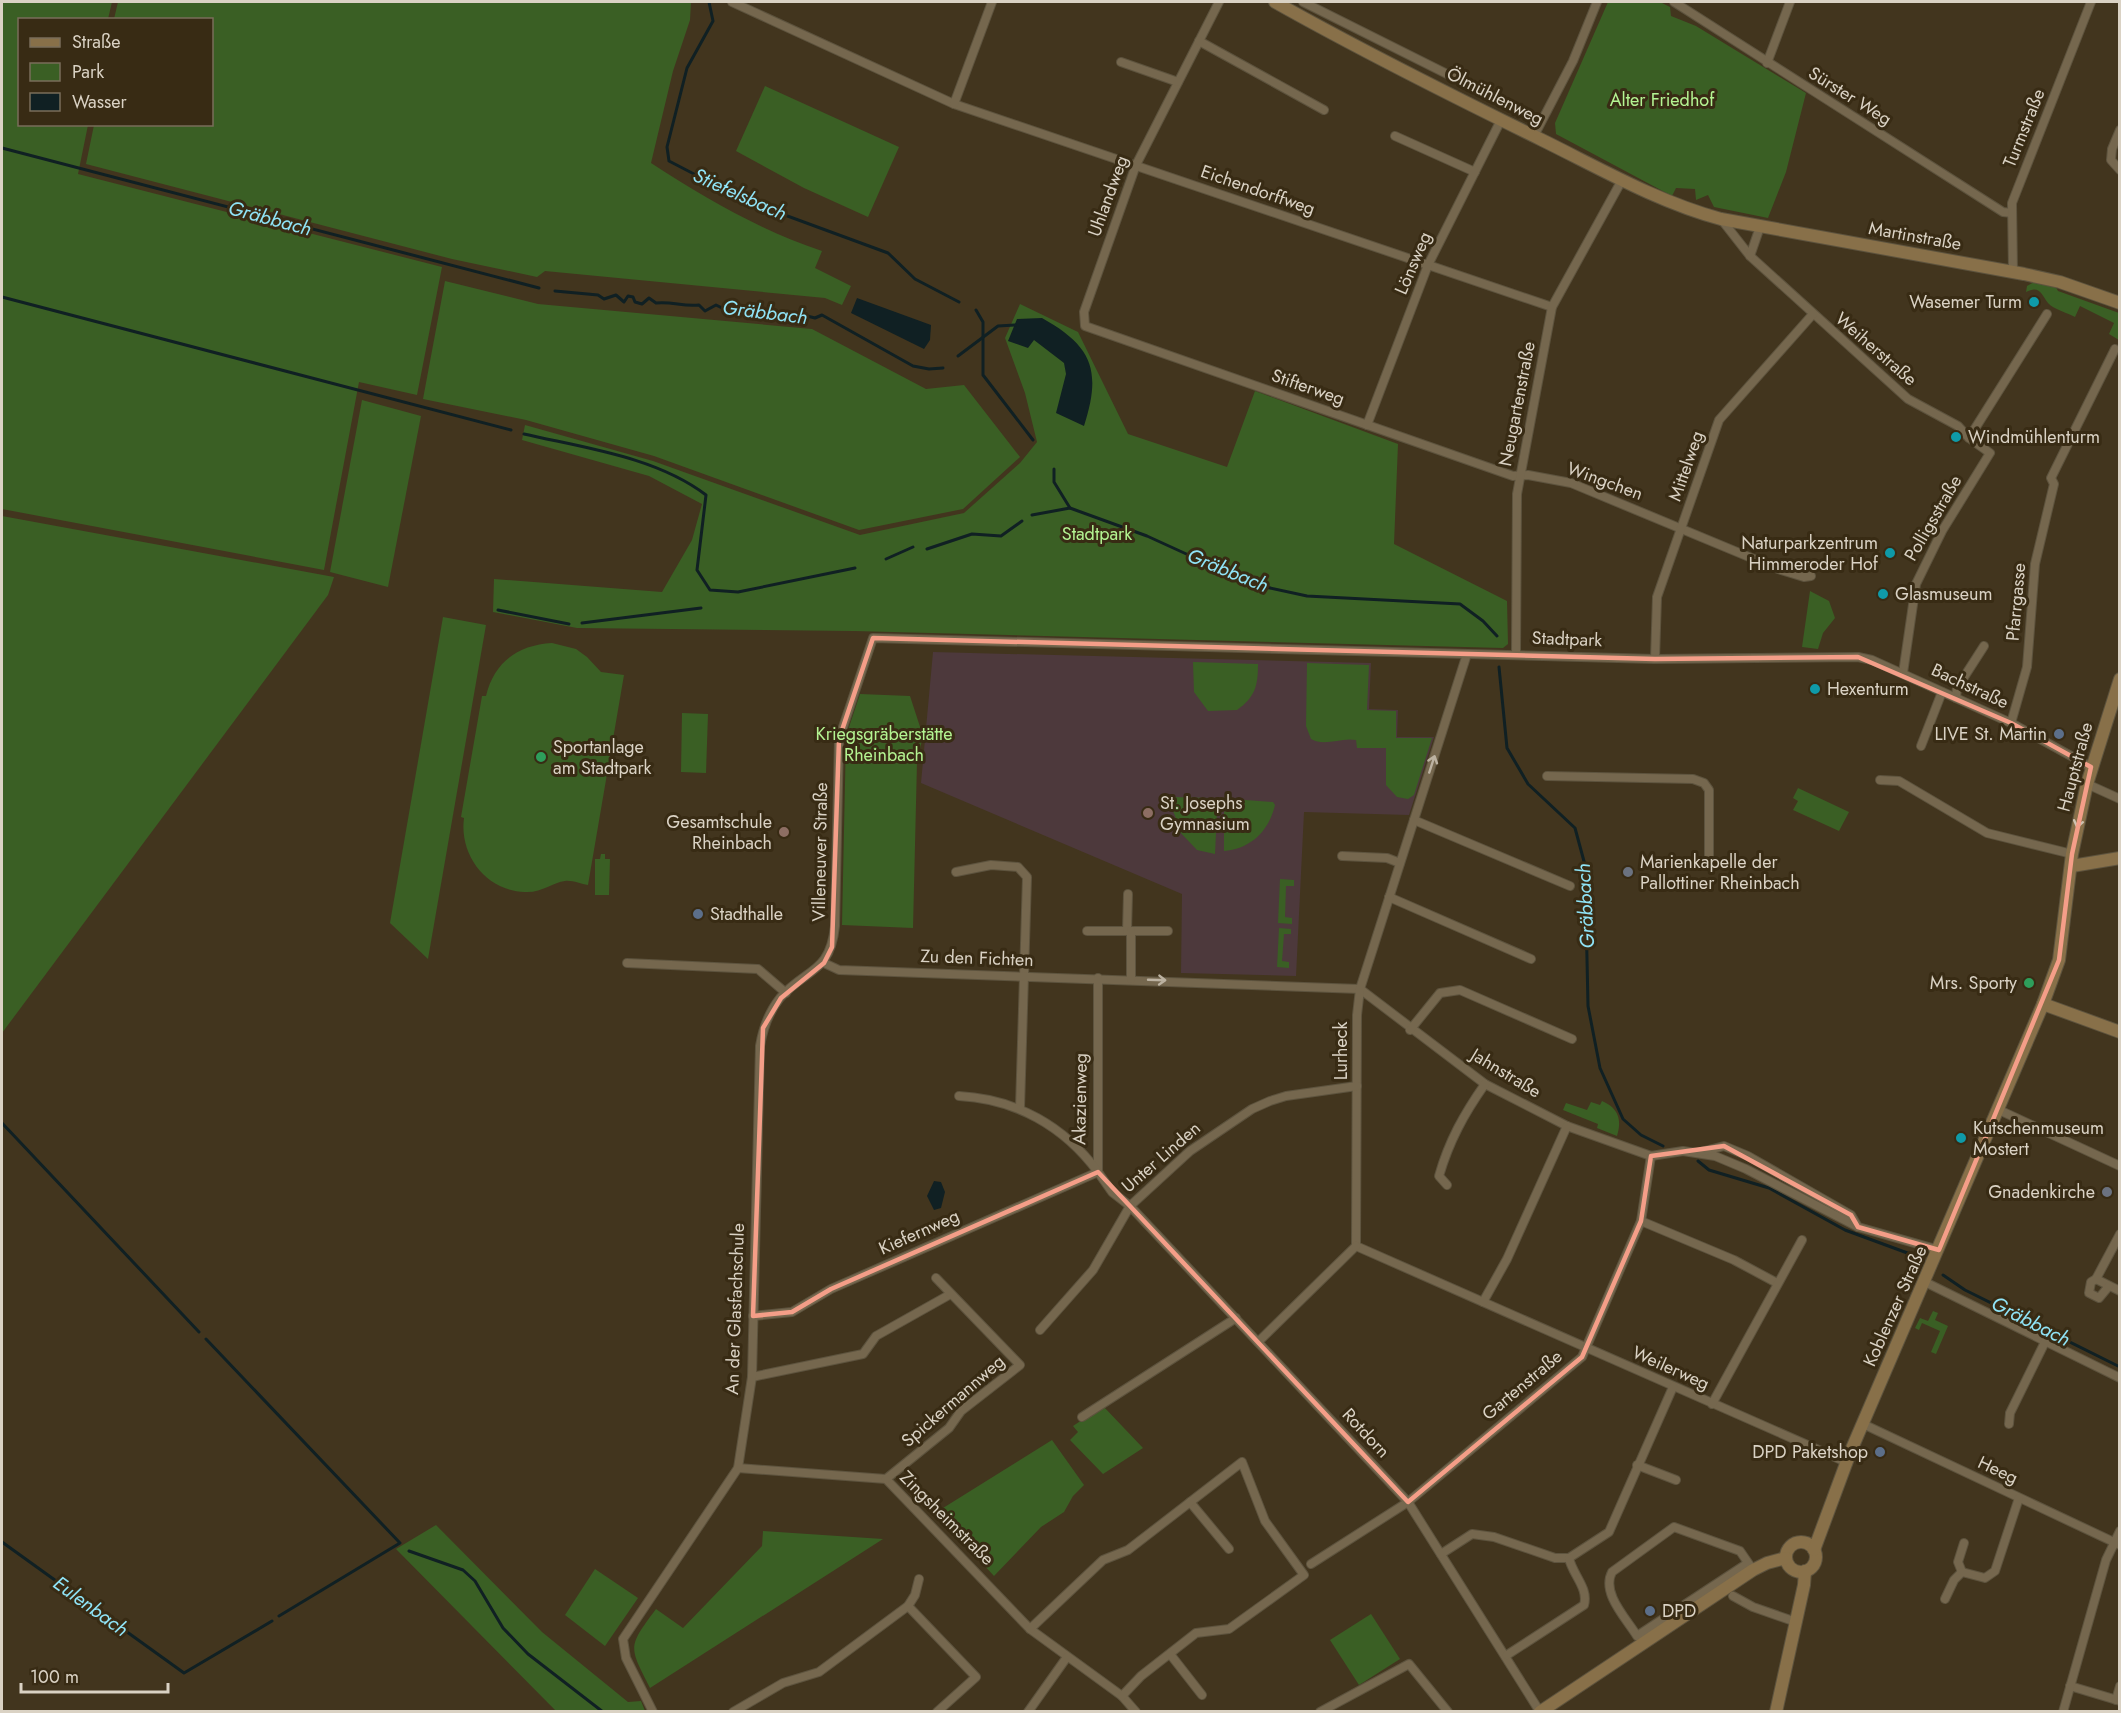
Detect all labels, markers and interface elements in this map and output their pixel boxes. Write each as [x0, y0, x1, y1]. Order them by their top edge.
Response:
legend [18, 18, 213, 126]
text: Straße [72, 29, 120, 55]
text: Park [72, 59, 104, 85]
street label: Ölmühlenweg [1442, 60, 1548, 132]
street label: Sürster Weg [1803, 60, 1897, 132]
street label: Turmstraße [1997, 85, 2051, 171]
park label: Alter Friedhof [1610, 87, 1715, 113]
text: Wasser [72, 89, 127, 115]
street label: Uhlandweg [1081, 152, 1135, 240]
street label: Eichendorffweg [1197, 158, 1319, 222]
water label: Stiefelsbach [688, 161, 791, 228]
water label: Gräbbach [225, 193, 315, 244]
street label: Martinstraße [1867, 215, 1963, 257]
street label: Lönsweg [1388, 228, 1438, 298]
place label: Wasemer Turm [1909, 289, 2022, 315]
water label: Gräbbach [721, 293, 809, 332]
marker: Wasemer Turm [2027, 295, 2041, 309]
street label: Weiherstraße [1829, 306, 1923, 392]
street label: Neugartenstraße [1492, 339, 1542, 469]
street label: Stifterweg [1268, 362, 1348, 412]
place label: Windmühlenturm [1968, 424, 2100, 450]
street label: Mittelweg [1662, 427, 1710, 505]
marker: Windmühlenturm [1949, 430, 1963, 444]
street label: Wingchen [1563, 455, 1647, 507]
street label: Polligsstraße [1898, 470, 1968, 566]
park label: Stadtpark [1062, 521, 1132, 547]
place label: Naturparkzentrum Himmeroder Hof [1741, 530, 1879, 577]
water label: Gräbbach [1183, 541, 1273, 600]
marker: Naturparkzentrum Himmeroder Hof [1883, 546, 1897, 560]
street label: Pfarrgasse [2000, 562, 2032, 642]
place label: Glasmuseum [1895, 581, 1993, 607]
marker: Glasmuseum [1876, 587, 1890, 601]
street label: Stadtpark [1531, 625, 1603, 653]
street label: Bachstraße [1927, 657, 2013, 715]
place label: Hexenturm [1827, 676, 1909, 702]
marker: Hexenturm [1808, 682, 1822, 696]
street label: Hauptstraße [2051, 719, 2099, 815]
park label: Kriegsgräberstätte Rheinbach [816, 721, 952, 768]
place label: LIVE St. Martin [1934, 721, 2047, 747]
marker: LIVE St. Martin [2052, 727, 2066, 741]
place label: Sportanlage am Stadtpark [553, 734, 652, 781]
marker: Sportanlage am Stadtpark [534, 750, 548, 764]
one-way arrow [1427, 755, 1438, 774]
street label: Villeneuver Straße [806, 782, 834, 922]
place label: St. Josephs Gymnasium [1160, 790, 1250, 837]
marker: St. Josephs Gymnasium [1141, 806, 1155, 820]
place label: Gesamtschule Rheinbach [666, 809, 772, 856]
one-way arrow [2073, 809, 2084, 828]
marker: Gesamtschule Rheinbach [777, 825, 791, 839]
place label: Marienkapelle der Pallottiner Rheinbach [1640, 849, 1800, 896]
water label: Gräbbach [1569, 863, 1602, 949]
marker: Marienkapelle der Pallottiner Rheinbach [1621, 865, 1635, 879]
place label: Stadthalle [710, 901, 783, 927]
marker: Stadthalle [691, 907, 705, 921]
street label: Zu den Fichten [920, 943, 1034, 973]
place label: Mrs. Sporty [1930, 970, 2017, 996]
one-way arrow [1146, 975, 1166, 986]
marker: Mrs. Sporty [2022, 976, 2036, 990]
street label: Lurheck [1328, 1022, 1354, 1080]
street label: Jahnstraße [1464, 1041, 1546, 1104]
street label: Akazienweg [1066, 1053, 1094, 1145]
street label: Unter Linden [1116, 1115, 1206, 1199]
place label: Kutschenmuseum Mostert [1973, 1115, 2104, 1162]
marker: Kutschenmuseum Mostert [1954, 1131, 1968, 1145]
place label: Gnadenkirche [1988, 1179, 2095, 1205]
marker: Gnadenkirche [2100, 1185, 2114, 1199]
street label: Kiefernweg [875, 1203, 963, 1261]
street label: An der Glasfachschule [719, 1223, 751, 1395]
street label: Koblenzer Straße [1857, 1241, 1933, 1371]
water label: Gräbbach [1986, 1289, 2075, 1354]
street label: Weilerweg [1628, 1339, 1714, 1397]
street label: Gartenstraße [1476, 1344, 1568, 1426]
street label: Spickermannweg [896, 1349, 1010, 1453]
street label: Rotdorn [1336, 1402, 1396, 1464]
place label: DPD Paketshop [1752, 1439, 1868, 1465]
marker: DPD Paketshop [1873, 1445, 1887, 1459]
street label: Heeg [1974, 1449, 2022, 1491]
street label: Zingsheimstraße [894, 1465, 1000, 1571]
water label: Eulenbach [47, 1569, 134, 1644]
place label: DPD [1662, 1598, 1696, 1624]
marker: DPD [1643, 1604, 1657, 1618]
scale bar [21, 1656, 168, 1694]
text: 100 m [30, 1664, 79, 1690]

